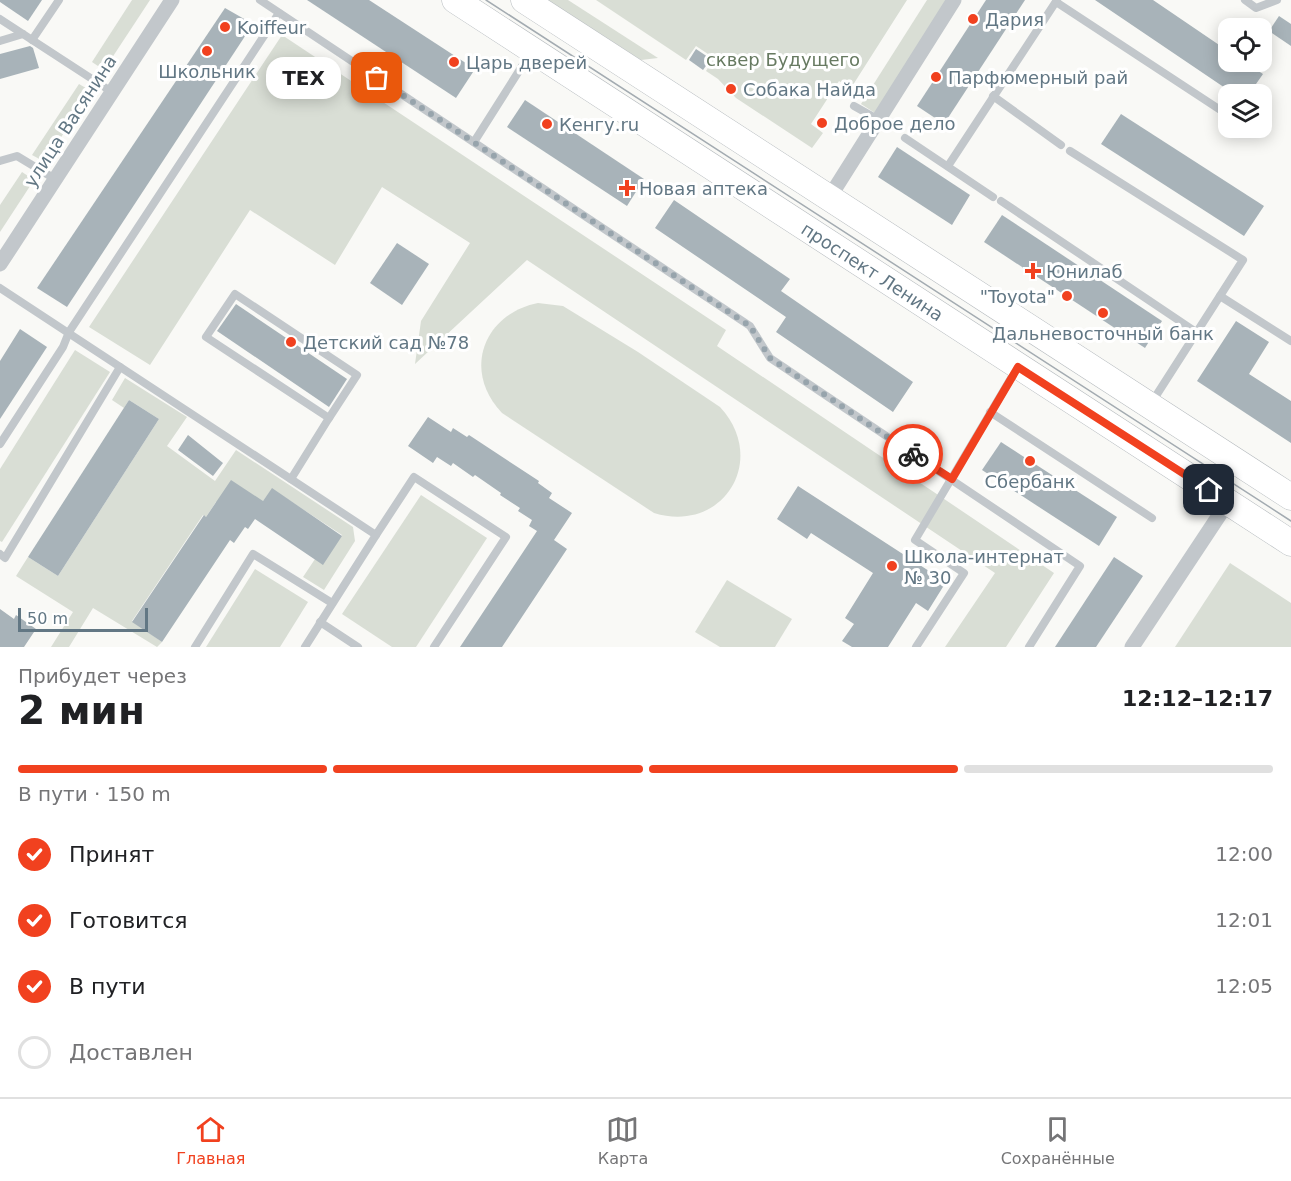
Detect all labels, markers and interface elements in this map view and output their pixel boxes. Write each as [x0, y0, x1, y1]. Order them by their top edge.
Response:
place label: Дария [985, 9, 1044, 30]
marker: Дария [966, 12, 980, 26]
place label: Koiffeur [237, 17, 307, 38]
map controls [1218, 18, 1272, 138]
button: locate [1218, 18, 1272, 72]
marker: Koiffeur [218, 20, 232, 34]
marker: Школьник [200, 44, 214, 58]
park label: сквер Будущего [706, 49, 860, 70]
street label: улица Васянина [19, 51, 121, 191]
pin [351, 52, 402, 103]
place label: Царь дверей [466, 52, 587, 73]
marker: Царь дверей [447, 55, 461, 69]
callout: TEX [266, 57, 341, 99]
place label: Школьник [158, 61, 256, 82]
icon: bag [360, 61, 393, 94]
text: TEX [282, 66, 325, 90]
place label: Парфюмерный рай [948, 67, 1128, 88]
marker: Парфюмерный рай [929, 70, 943, 84]
place label: Собака Найда [743, 79, 876, 100]
marker: Собака Найда [724, 82, 738, 96]
button: layers [1218, 84, 1272, 138]
place label: Доброе дело [834, 113, 955, 134]
place label: Кенгу.ru [559, 114, 639, 135]
marker: Доброе дело [815, 116, 829, 130]
marker: Кенгу.ru [540, 117, 554, 131]
place label: Новая аптека [639, 178, 768, 199]
marker: Новая аптека [620, 181, 634, 195]
street label: проспект Ленина [798, 218, 948, 325]
place label: Юнилаб [1046, 261, 1123, 282]
marker: Юнилаб [1024, 262, 1042, 280]
place label: "Toyota" [980, 286, 1055, 307]
marker: "Toyota" [1060, 289, 1074, 303]
marker: Дальневосточный банк [1096, 306, 1110, 320]
place label: Дальневосточный банк [992, 323, 1214, 344]
place label: Детский сад №78 [303, 332, 469, 353]
marker: Детский сад №78 [284, 335, 298, 349]
courier [883, 424, 943, 484]
icon: bike [897, 438, 930, 471]
marker: Сбербанк [1023, 454, 1037, 468]
pin [1183, 464, 1234, 515]
place label: Сбербанк [985, 471, 1076, 492]
icon: home [1192, 473, 1225, 506]
place label: Школа-интернат № 30 [904, 546, 1064, 588]
marker: Школа-интернат № 30 [885, 559, 899, 573]
scale bar [18, 605, 148, 632]
text: 50 m [27, 609, 68, 628]
text: Прибудет через [18, 664, 187, 688]
text: 12:12–12:17 [1122, 686, 1273, 711]
text: 2 мин [18, 688, 145, 733]
text: В пути · 150 m [18, 782, 171, 806]
icon: check [18, 838, 51, 871]
text: Принят [69, 842, 154, 867]
text: 12:00 [1215, 842, 1273, 866]
icon: check [18, 904, 51, 937]
text: Готовится [69, 908, 188, 933]
text: 12:01 [1215, 908, 1273, 932]
icon: check [18, 970, 51, 1003]
text: В пути [69, 974, 146, 999]
text: 12:05 [1215, 974, 1273, 998]
text: Доставлен [69, 1040, 193, 1065]
tab: Главная [176, 1113, 245, 1168]
tab: Карта [598, 1113, 648, 1168]
tab: Сохранённые [1001, 1113, 1115, 1168]

